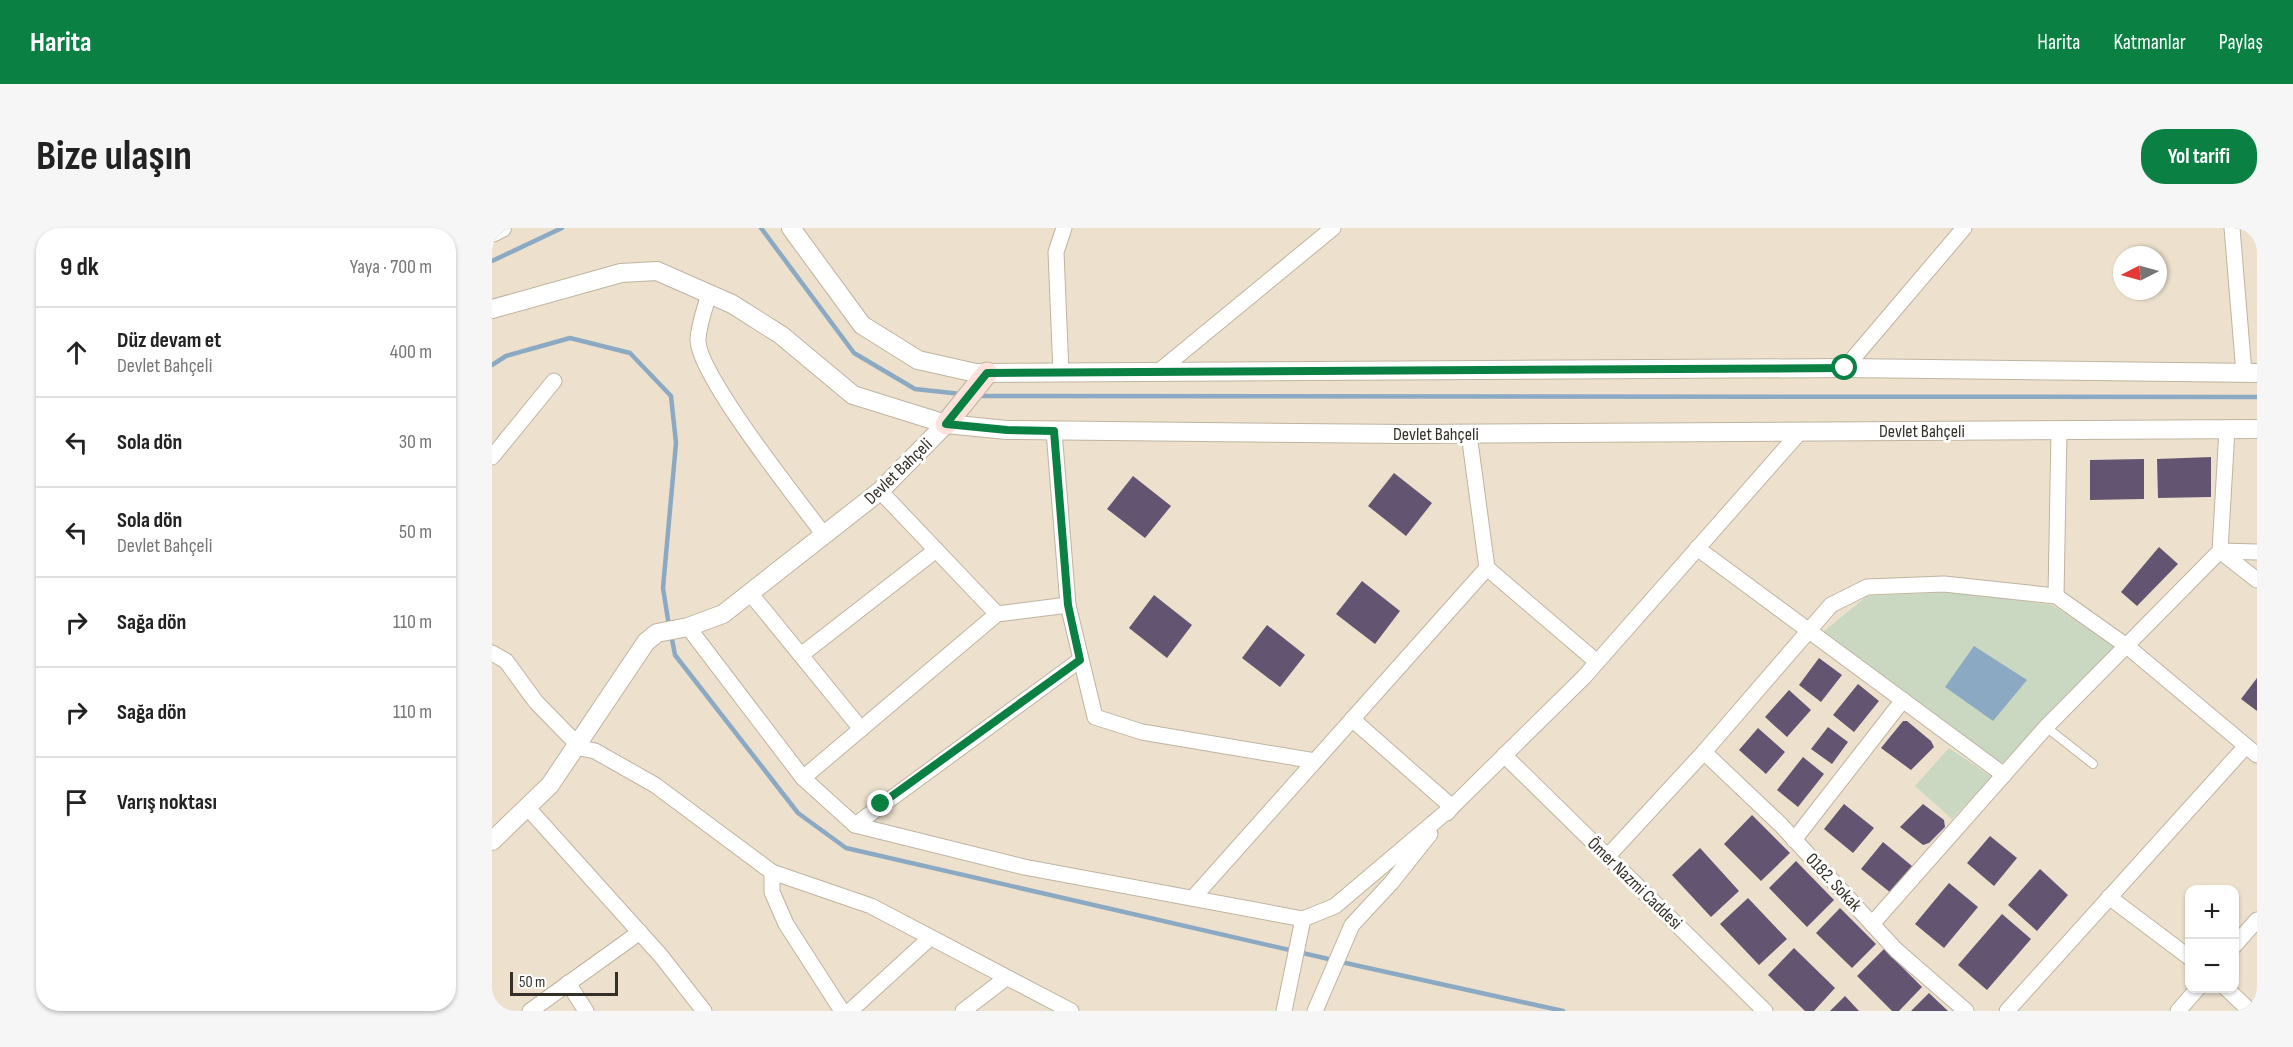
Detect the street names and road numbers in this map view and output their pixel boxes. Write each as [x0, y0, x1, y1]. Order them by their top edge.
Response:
street label: Devlet Bahçeli [1879, 421, 1965, 442]
street label: Devlet Bahçeli [1393, 424, 1479, 445]
street label: Devlet Bahçeli [860, 434, 937, 509]
street label: Ömer Nazmi Caddesi [1583, 833, 1686, 934]
street label: 0182. Sokak [1801, 849, 1866, 916]

